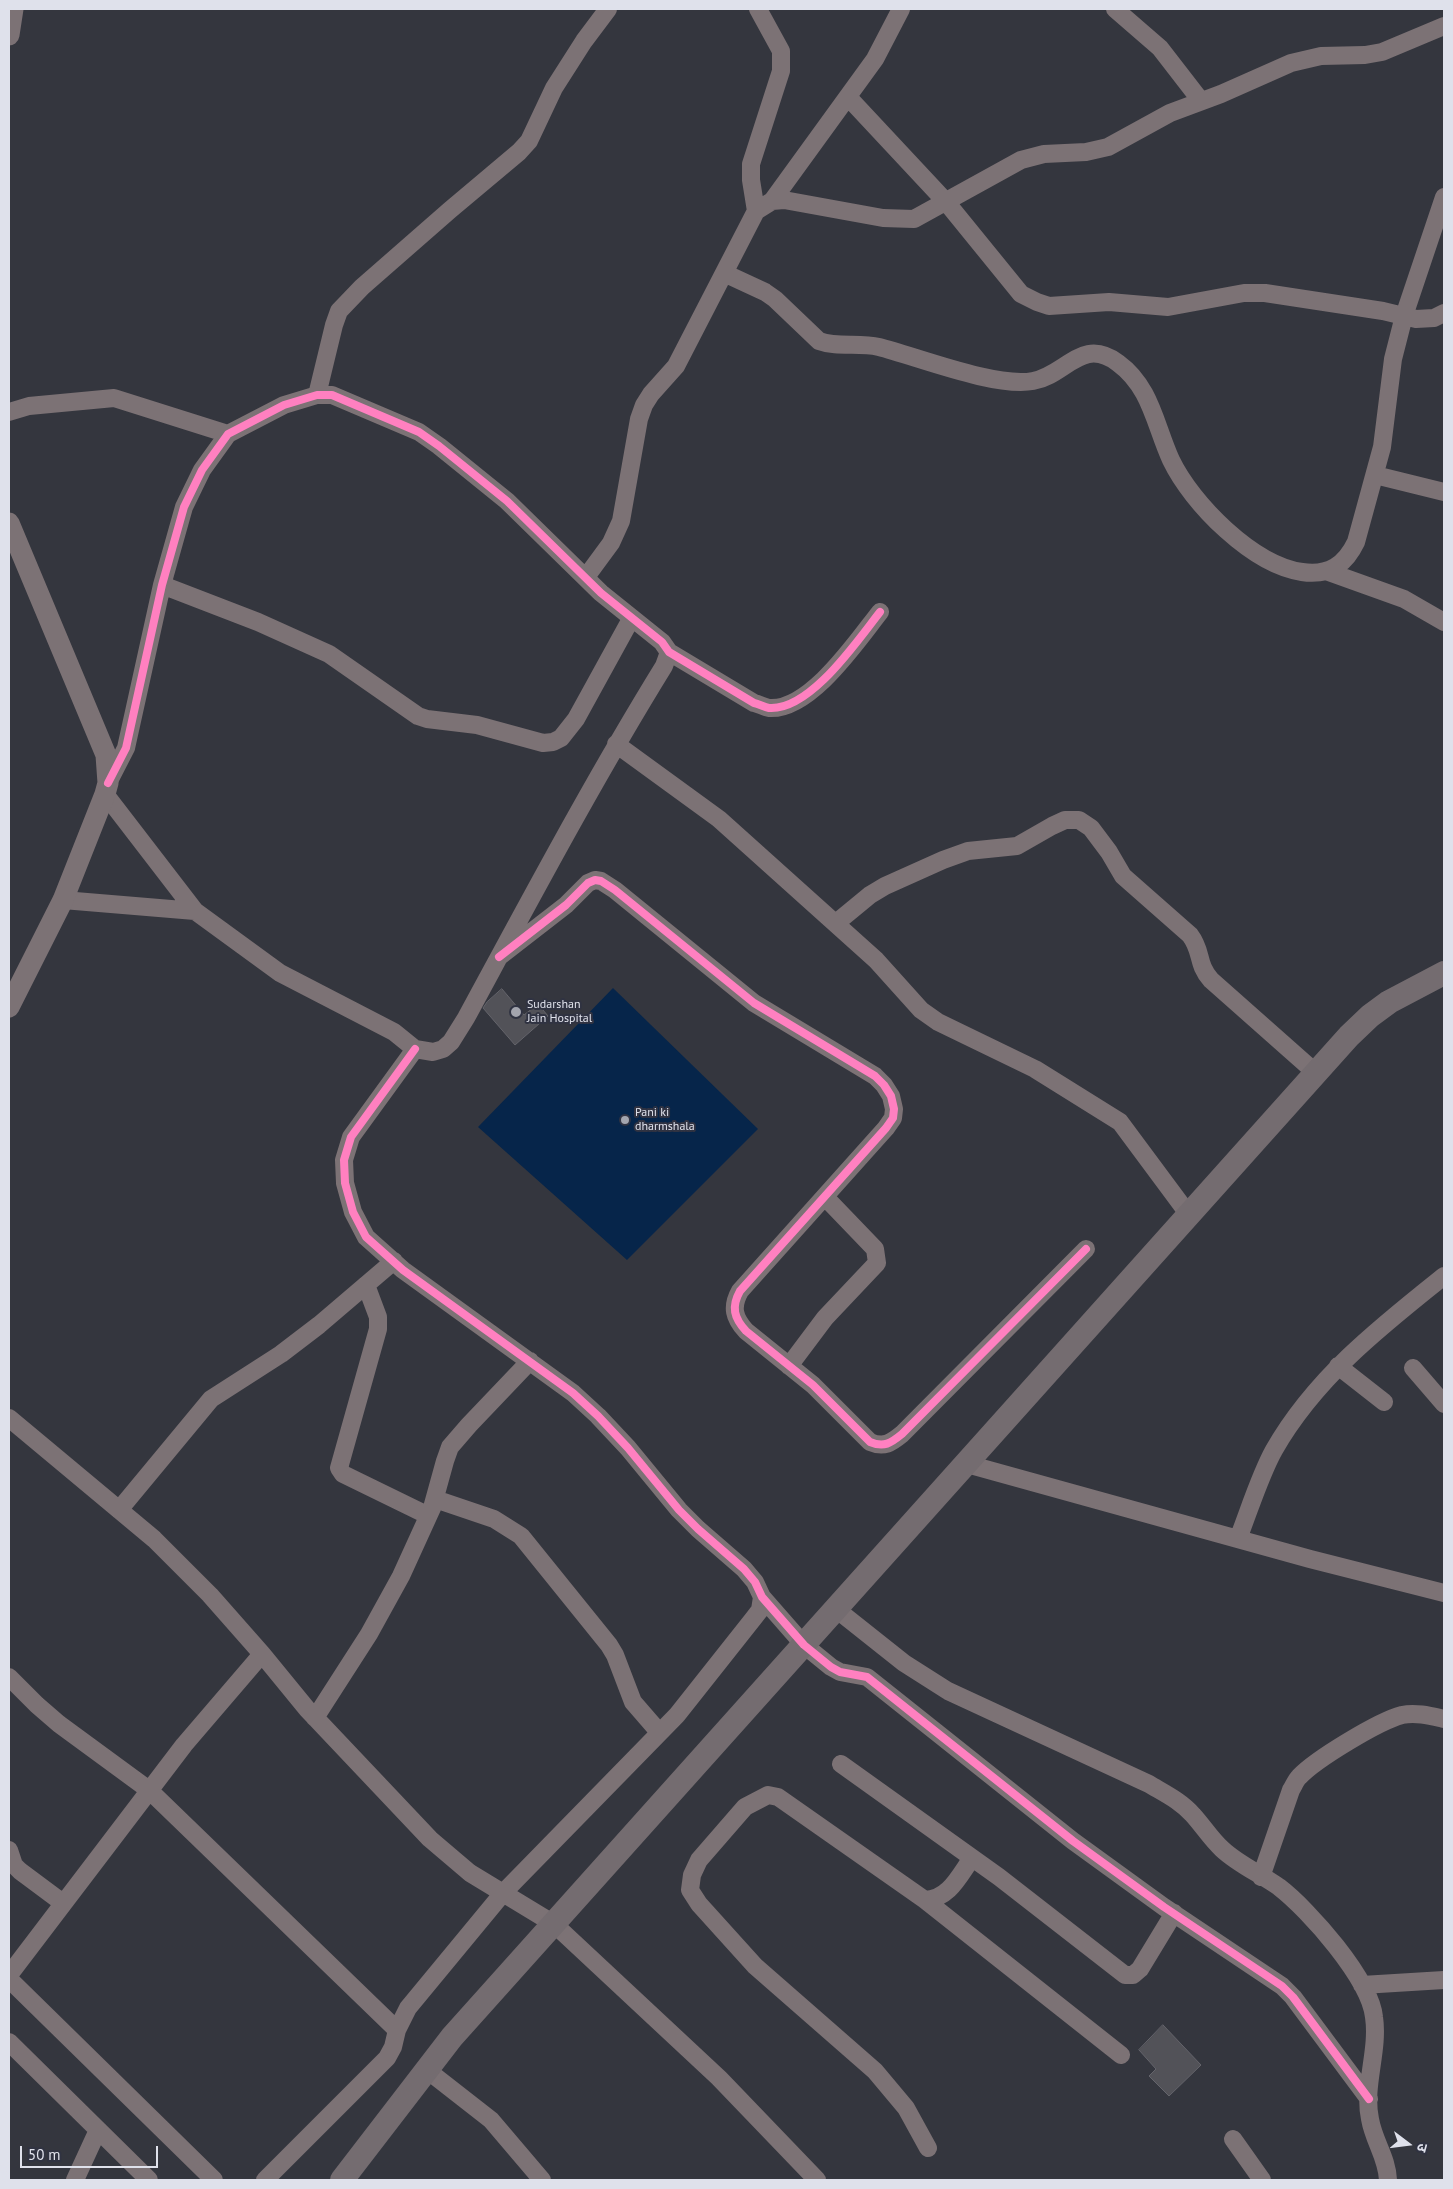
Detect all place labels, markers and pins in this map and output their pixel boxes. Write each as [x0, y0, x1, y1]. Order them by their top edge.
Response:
place label: Sudarshan Jain Hospital [527, 998, 592, 1026]
marker: Sudarshan Jain Hospital [509, 1005, 523, 1019]
place label: Pani ki dharmshala [635, 1106, 695, 1134]
marker: Pani ki dharmshala [619, 1114, 631, 1126]

